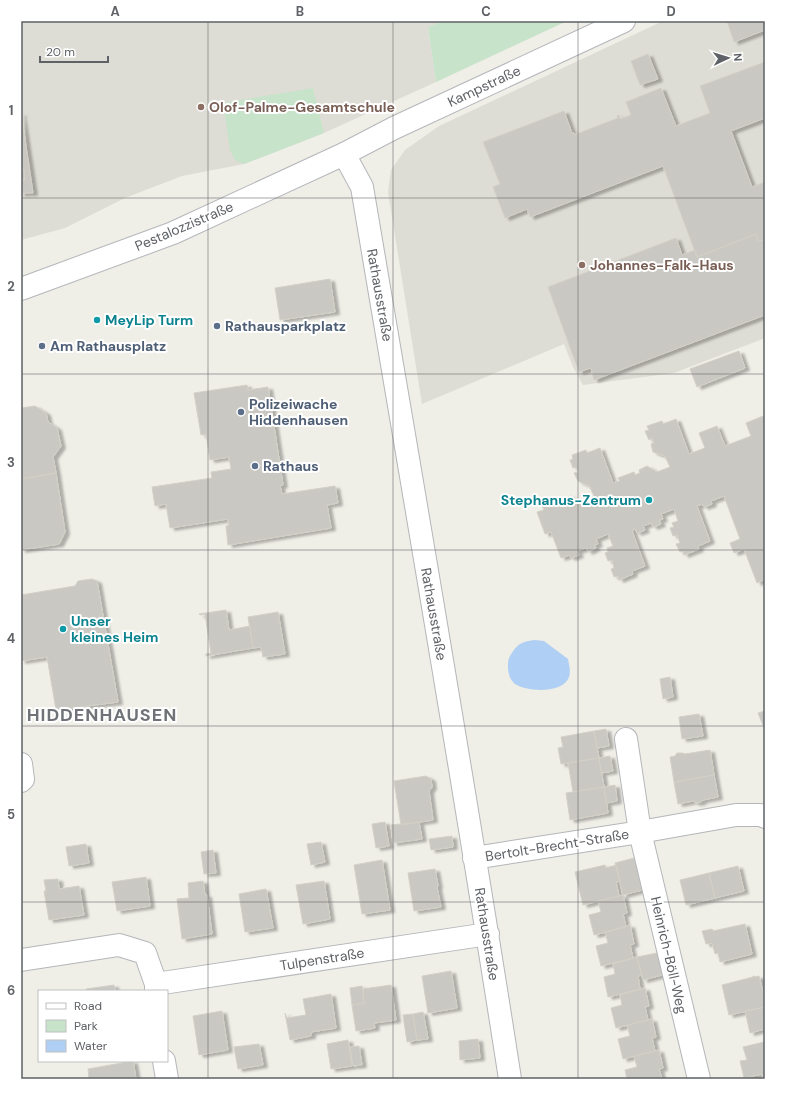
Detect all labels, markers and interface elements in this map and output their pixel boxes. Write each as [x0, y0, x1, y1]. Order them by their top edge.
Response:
text: A [110, 3, 120, 20]
text: B [296, 3, 304, 20]
text: C [481, 3, 491, 20]
text: D [666, 3, 676, 20]
scale bar [40, 38, 108, 64]
north arrow [708, 38, 748, 78]
text: 20 m [46, 44, 75, 60]
text: N [731, 53, 745, 62]
street label: Kampstraße [445, 61, 524, 111]
place label: Olof-Palme-Gesamtschule [209, 98, 395, 116]
text: 1 [9, 102, 13, 119]
marker: Olof-Palme-Gesamtschule [196, 102, 206, 112]
street label: Pestalozzistraße [132, 197, 236, 255]
street label: Rathausstraße [363, 247, 397, 343]
place label: Johannes-Falk-Haus [590, 256, 734, 274]
marker: Johannes-Falk-Haus [577, 260, 587, 270]
text: 2 [7, 278, 15, 295]
place label: MeyLip Turm [105, 311, 193, 329]
marker: MeyLip Turm [92, 315, 102, 325]
place label: Rathausparkplatz [225, 317, 346, 335]
marker: Rathausparkplatz [212, 321, 222, 331]
place label: Am Rathausplatz [50, 337, 166, 355]
marker: Am Rathausplatz [37, 341, 47, 351]
place label: Polizeiwache Hiddenhausen [249, 395, 348, 429]
marker: Polizeiwache Hiddenhausen [236, 407, 246, 417]
text: 3 [7, 454, 15, 471]
place label: Rathaus [263, 457, 319, 475]
marker: Rathaus [250, 461, 260, 471]
place label: Stephanus-Zentrum [501, 491, 641, 509]
marker: Stephanus-Zentrum [644, 495, 654, 505]
street label: Rathausstraße [417, 566, 451, 662]
place label: Unser kleines Heim [71, 612, 158, 646]
marker: Unser kleines Heim [58, 624, 68, 634]
text: 4 [7, 630, 15, 647]
district label: HIDDENHAUSEN [27, 703, 177, 727]
text: 5 [7, 806, 15, 823]
street label: Bertolt-Brecht-Straße [484, 825, 630, 865]
street label: Rathausstraße [471, 886, 503, 982]
street label: Heinrich-Böll-Weg [647, 895, 691, 1015]
street label: Tulpenstraße [279, 943, 365, 975]
text: 6 [7, 982, 15, 999]
legend [38, 990, 168, 1062]
text: Road [74, 998, 102, 1014]
text: Park [74, 1018, 98, 1034]
text: Water [74, 1038, 108, 1054]

